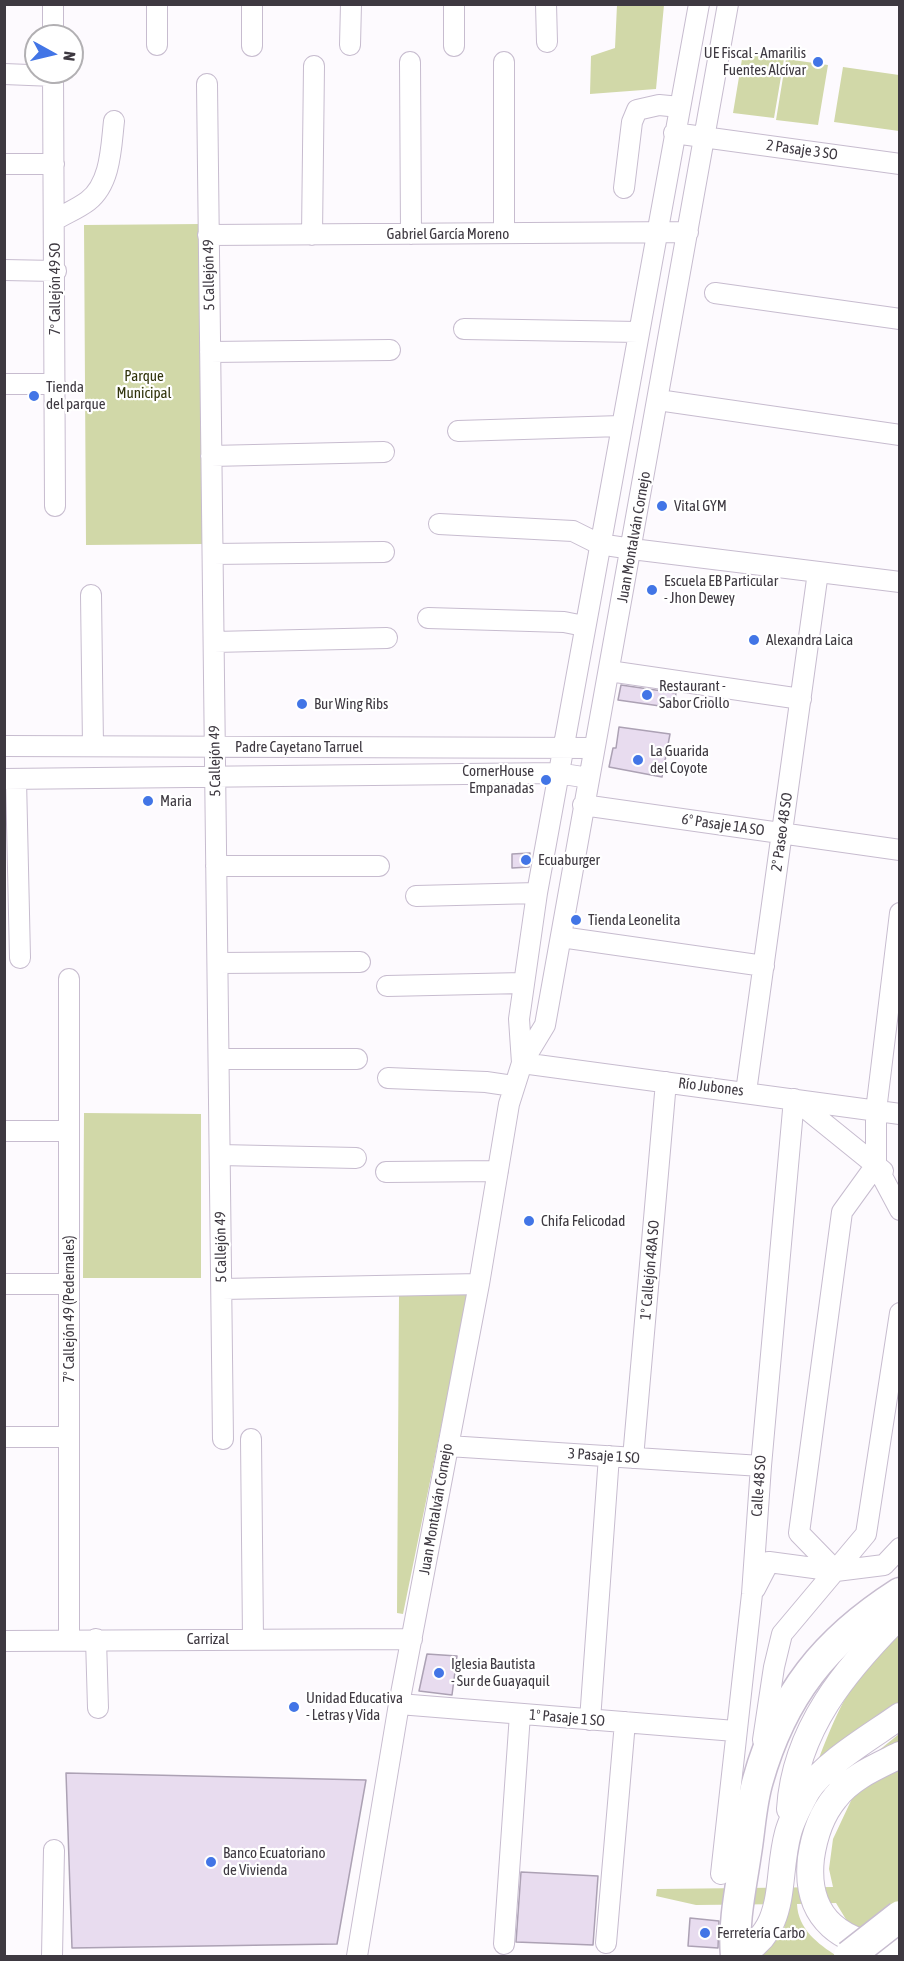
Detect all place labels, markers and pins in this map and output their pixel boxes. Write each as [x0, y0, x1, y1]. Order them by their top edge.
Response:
place label: UE Fiscal - Amarilis Fuentes Alcívar [704, 44, 806, 79]
marker: UE Fiscal - Amarilis Fuentes Alcívar [811, 55, 825, 69]
place label: Tienda del parque [46, 378, 106, 413]
marker: Tienda del parque [27, 389, 41, 403]
place label: Vital GYM [674, 497, 727, 515]
marker: Vital GYM [655, 499, 669, 513]
place label: Escuela EB Particular - Jhon Dewey [664, 572, 778, 607]
marker: Escuela EB Particular - Jhon Dewey [645, 583, 659, 597]
place label: Alexandra Laica [766, 631, 853, 649]
marker: Alexandra Laica [747, 633, 761, 647]
place label: Restaurant - Sabor Criollo [659, 677, 729, 712]
marker: Restaurant - Sabor Criollo [640, 688, 654, 702]
place label: Bur Wing Ribs [314, 695, 388, 713]
marker: Bur Wing Ribs [295, 697, 309, 711]
place label: La Guarida del Coyote [650, 742, 709, 777]
marker: La Guarida del Coyote [631, 753, 645, 767]
place label: CornerHouse Empanadas [462, 762, 534, 797]
marker: CornerHouse Empanadas [539, 773, 553, 787]
place label: Maria [160, 792, 192, 810]
marker: Maria [141, 794, 155, 808]
place label: Ecuaburger [538, 851, 600, 869]
marker: Ecuaburger [519, 853, 533, 867]
place label: Tienda Leonelita [588, 911, 680, 929]
marker: Tienda Leonelita [569, 913, 583, 927]
place label: Chifa Felicodad [541, 1212, 625, 1230]
marker: Chifa Felicodad [522, 1214, 536, 1228]
place label: Iglesia Bautista - Sur de Guayaquil [451, 1655, 550, 1690]
marker: Iglesia Bautista - Sur de Guayaquil [432, 1666, 446, 1680]
place label: Unidad Educativa - Letras y Vida [306, 1689, 403, 1724]
marker: Unidad Educativa - Letras y Vida [287, 1700, 301, 1714]
place label: Banco Ecuatoriano de Vivienda [223, 1844, 326, 1879]
marker: Banco Ecuatoriano de Vivienda [204, 1855, 218, 1869]
place label: Ferretería Carbo [717, 1924, 805, 1942]
marker: Ferretería Carbo [698, 1926, 712, 1940]

